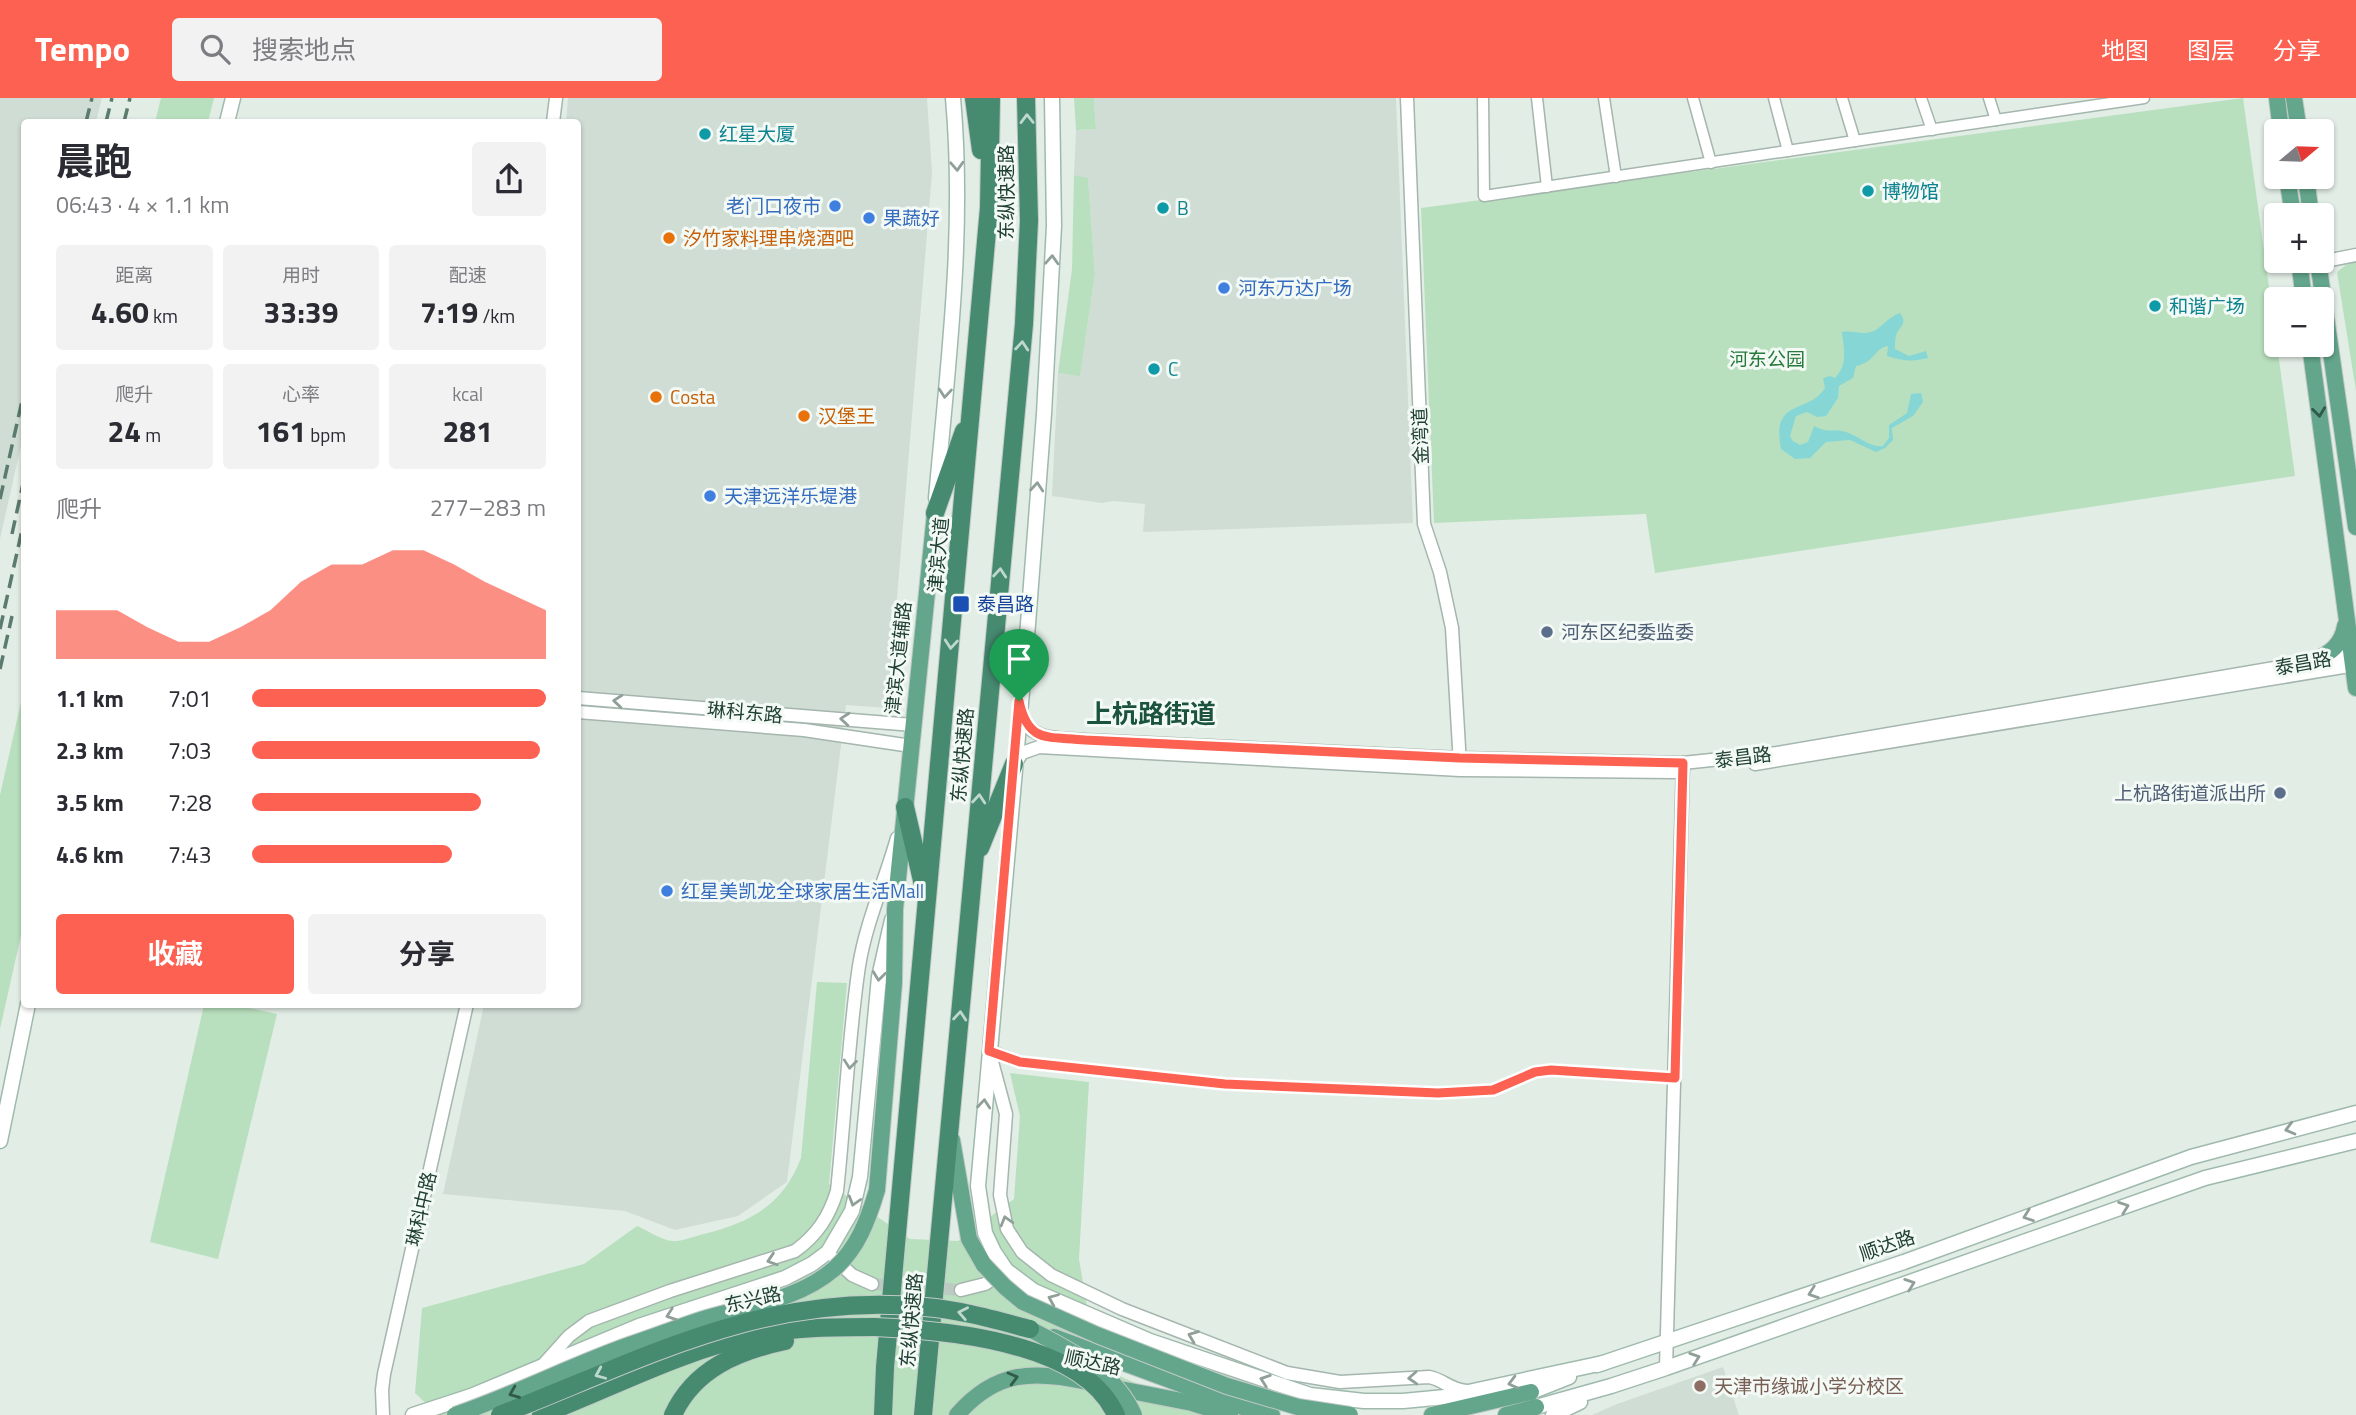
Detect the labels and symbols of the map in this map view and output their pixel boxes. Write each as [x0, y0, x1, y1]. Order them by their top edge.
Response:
one-way arrow [1019, 113, 1035, 124]
place label: 红星大厦 [719, 119, 795, 148]
north arrow [2264, 119, 2334, 189]
marker: 红星大厦 [697, 126, 713, 142]
street label: 东纵快速路 [991, 144, 1020, 240]
one-way arrow [950, 161, 965, 172]
place label: 博物馆 [1882, 176, 1939, 205]
marker: 博物馆 [1860, 183, 1876, 199]
place label: 老门口夜市 [726, 191, 821, 220]
place label: B [1177, 193, 1189, 222]
marker: 老门口夜市 [827, 198, 843, 214]
marker: B [1155, 200, 1171, 216]
place label: 果蔬好 [883, 203, 940, 232]
marker: 果蔬好 [861, 210, 877, 226]
place label: 汐竹家料理串烧酒吧 [683, 223, 854, 252]
marker: 汐竹家料理串烧酒吧 [661, 230, 677, 246]
one-way arrow [1045, 254, 1060, 265]
place label: 河东万达广场 [1238, 273, 1352, 302]
marker: 河东万达广场 [1216, 280, 1232, 296]
place label: 和谐广场 [2169, 291, 2245, 320]
marker: 和谐广场 [2147, 298, 2163, 314]
one-way arrow [1014, 340, 1029, 352]
park label: 河东公园 [1729, 344, 1805, 373]
place label: C [1168, 354, 1178, 383]
marker: C [1146, 361, 1162, 377]
place label: Costa [670, 382, 716, 411]
one-way arrow [938, 387, 953, 399]
marker: Costa [648, 389, 664, 405]
place label: 汉堡王 [818, 401, 875, 430]
street label: 金湾道 [1404, 407, 1435, 465]
one-way arrow [2311, 407, 2326, 418]
marker: 汉堡王 [796, 408, 812, 424]
place label: 天津远洋乐堤港 [724, 481, 857, 510]
one-way arrow [1029, 481, 1044, 492]
marker: 天津远洋乐堤港 [702, 488, 718, 504]
street label: 津滨大道 [920, 516, 955, 594]
one-way arrow [993, 567, 1008, 578]
place label: 泰昌路 [977, 589, 1034, 618]
marker: 泰昌路 [951, 594, 971, 614]
street label: 津滨大道辅路 [877, 600, 918, 716]
place label: 河东区纪委监委 [1561, 617, 1694, 646]
marker: 河东区纪委监委 [1539, 624, 1555, 640]
pin [989, 629, 1049, 701]
one-way arrow [944, 639, 959, 650]
street label: 泰昌路 [2272, 643, 2334, 682]
one-way arrow [612, 694, 623, 709]
street label: 琳科东路 [706, 694, 784, 729]
district label: 上杭路街道 [1086, 694, 1216, 733]
street label: 东纵快速路 [943, 706, 980, 804]
one-way arrow [839, 712, 850, 727]
street label: 泰昌路 [1713, 739, 1773, 774]
place label: 上杭路街道派出所 [2114, 778, 2266, 807]
marker: 上杭路街道派出所 [2272, 785, 2288, 801]
one-way arrow [971, 793, 986, 804]
place label: 红星美凯龙全球家居生活Mall [681, 876, 924, 905]
marker: 红星美凯龙全球家居生活Mall [659, 883, 675, 899]
one-way arrow [872, 970, 887, 981]
one-way arrow [952, 1010, 967, 1022]
one-way arrow [843, 1059, 858, 1070]
one-way arrow [976, 1099, 991, 1110]
one-way arrow [2284, 1121, 2296, 1135]
street label: 琳科中路 [398, 1169, 443, 1249]
one-way arrow [848, 1195, 862, 1207]
one-way arrow [2118, 1202, 2130, 1216]
one-way arrow [2022, 1208, 2034, 1222]
one-way arrow [1000, 1215, 1014, 1227]
street label: 顺达路 [1855, 1222, 1919, 1268]
one-way arrow [767, 1251, 779, 1266]
street label: 东纵快速路 [892, 1271, 929, 1369]
street label: 东兴路 [722, 1278, 784, 1319]
one-way arrow [1903, 1278, 1915, 1292]
one-way arrow [1808, 1285, 1820, 1299]
one-way arrow [1048, 1293, 1060, 1307]
one-way arrow [957, 1306, 969, 1321]
one-way arrow [666, 1307, 678, 1321]
one-way arrow [1188, 1331, 1200, 1345]
street label: 顺达路 [1062, 1341, 1124, 1382]
one-way arrow [1688, 1352, 1700, 1366]
one-way arrow [595, 1366, 607, 1380]
one-way arrow [1407, 1370, 1418, 1385]
place label: 天津市缘诚小学分校区 [1714, 1371, 1904, 1400]
one-way arrow [1006, 1372, 1018, 1386]
one-way arrow [1260, 1374, 1272, 1388]
one-way arrow [1507, 1375, 1519, 1389]
marker: 天津市缘诚小学分校区 [1692, 1378, 1708, 1394]
one-way arrow [508, 1385, 520, 1399]

